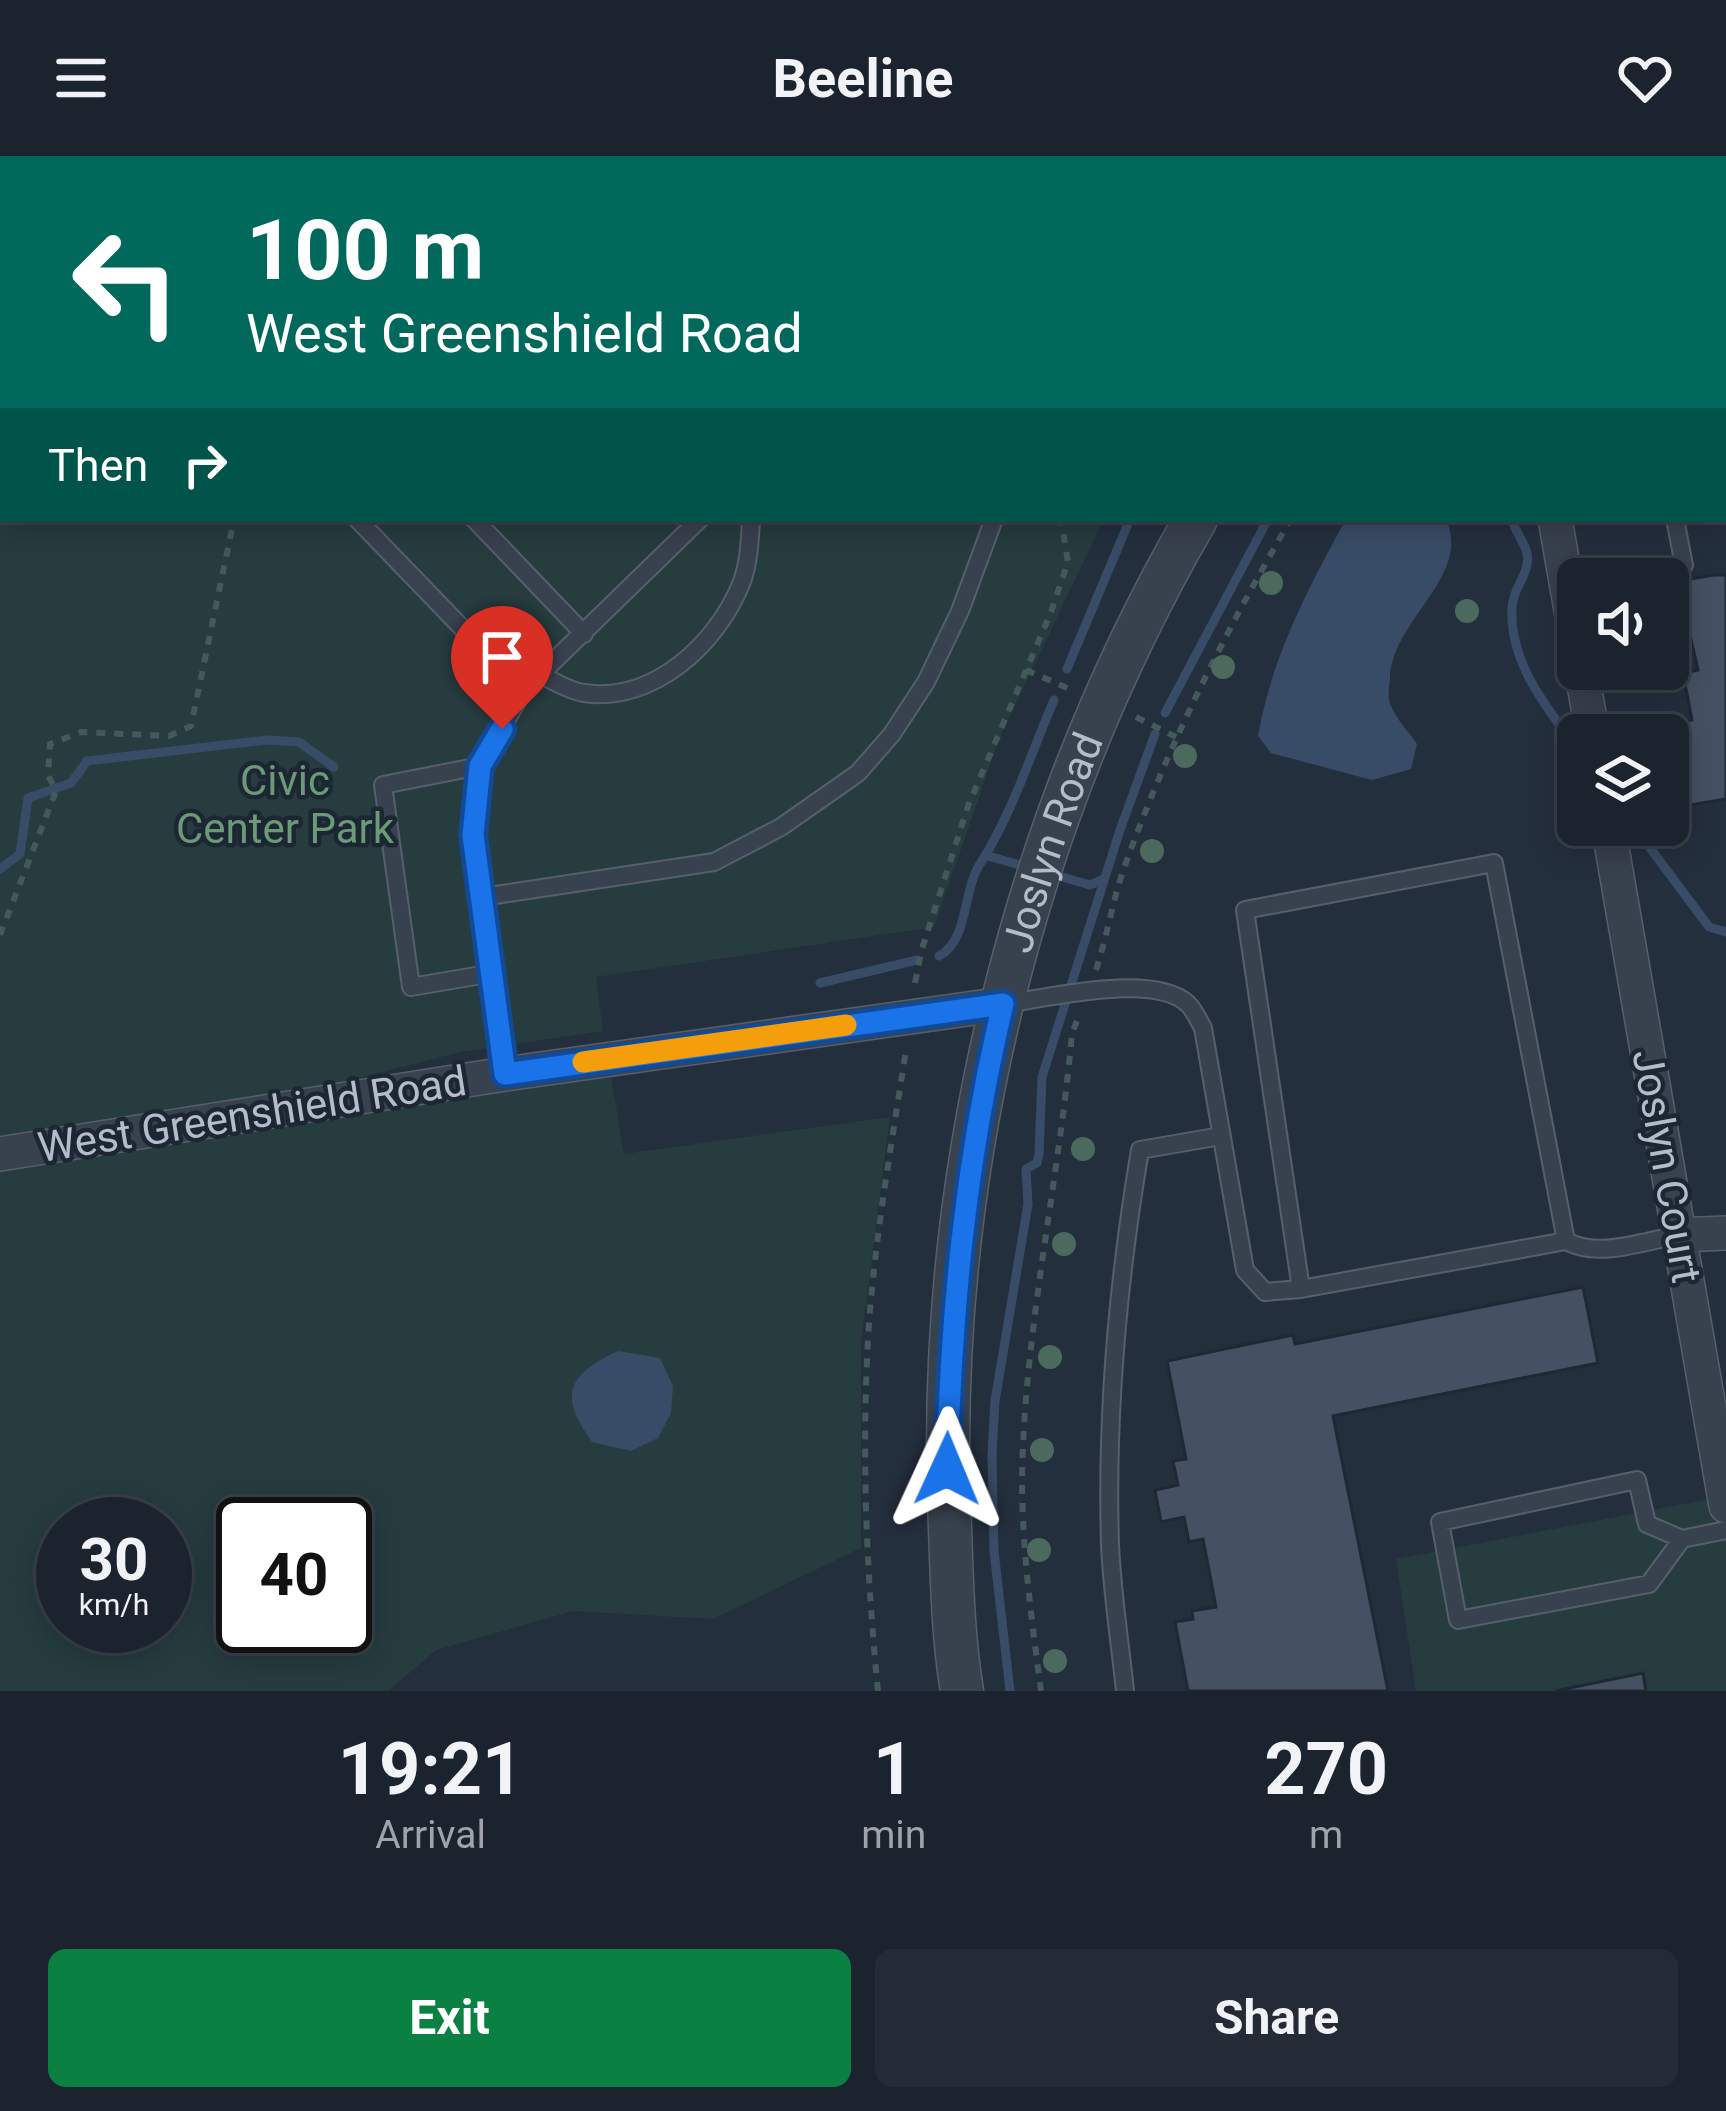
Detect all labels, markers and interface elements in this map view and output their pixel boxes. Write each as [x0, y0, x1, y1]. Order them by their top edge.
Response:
icon: menu [48, 45, 114, 111]
icon: heart [1612, 45, 1678, 111]
text: Beeline [773, 47, 953, 110]
text: 100 m [246, 201, 484, 300]
icon: left [48, 204, 204, 360]
text: West Greenshield Road [246, 302, 803, 365]
icon: right [172, 432, 238, 498]
text: Then [48, 439, 148, 492]
map controls [1557, 558, 1689, 846]
button: sound [1557, 558, 1689, 690]
pin [451, 606, 553, 729]
icon: arrive [469, 624, 535, 690]
button: layers [1557, 714, 1689, 846]
street label: Joslyn Road [992, 725, 1112, 958]
park label: Civic Center Park [176, 756, 395, 853]
street label: Joslyn Court [1622, 1046, 1712, 1286]
street label: West Greenshield Road [34, 1056, 470, 1172]
position arrow [884, 1406, 1010, 1532]
speed limit sign: 40 [216, 1497, 372, 1653]
text: 30 [80, 1524, 148, 1595]
text: km/h [79, 1587, 149, 1622]
text: 19:21 [338, 1727, 523, 1812]
text: 1 [873, 1727, 914, 1812]
text: 270 [1264, 1727, 1388, 1812]
text: Arrival [375, 1812, 486, 1858]
text: min [861, 1812, 926, 1858]
text: m [1309, 1812, 1343, 1858]
button: Exit [48, 1949, 851, 2087]
button: Share [875, 1949, 1678, 2087]

